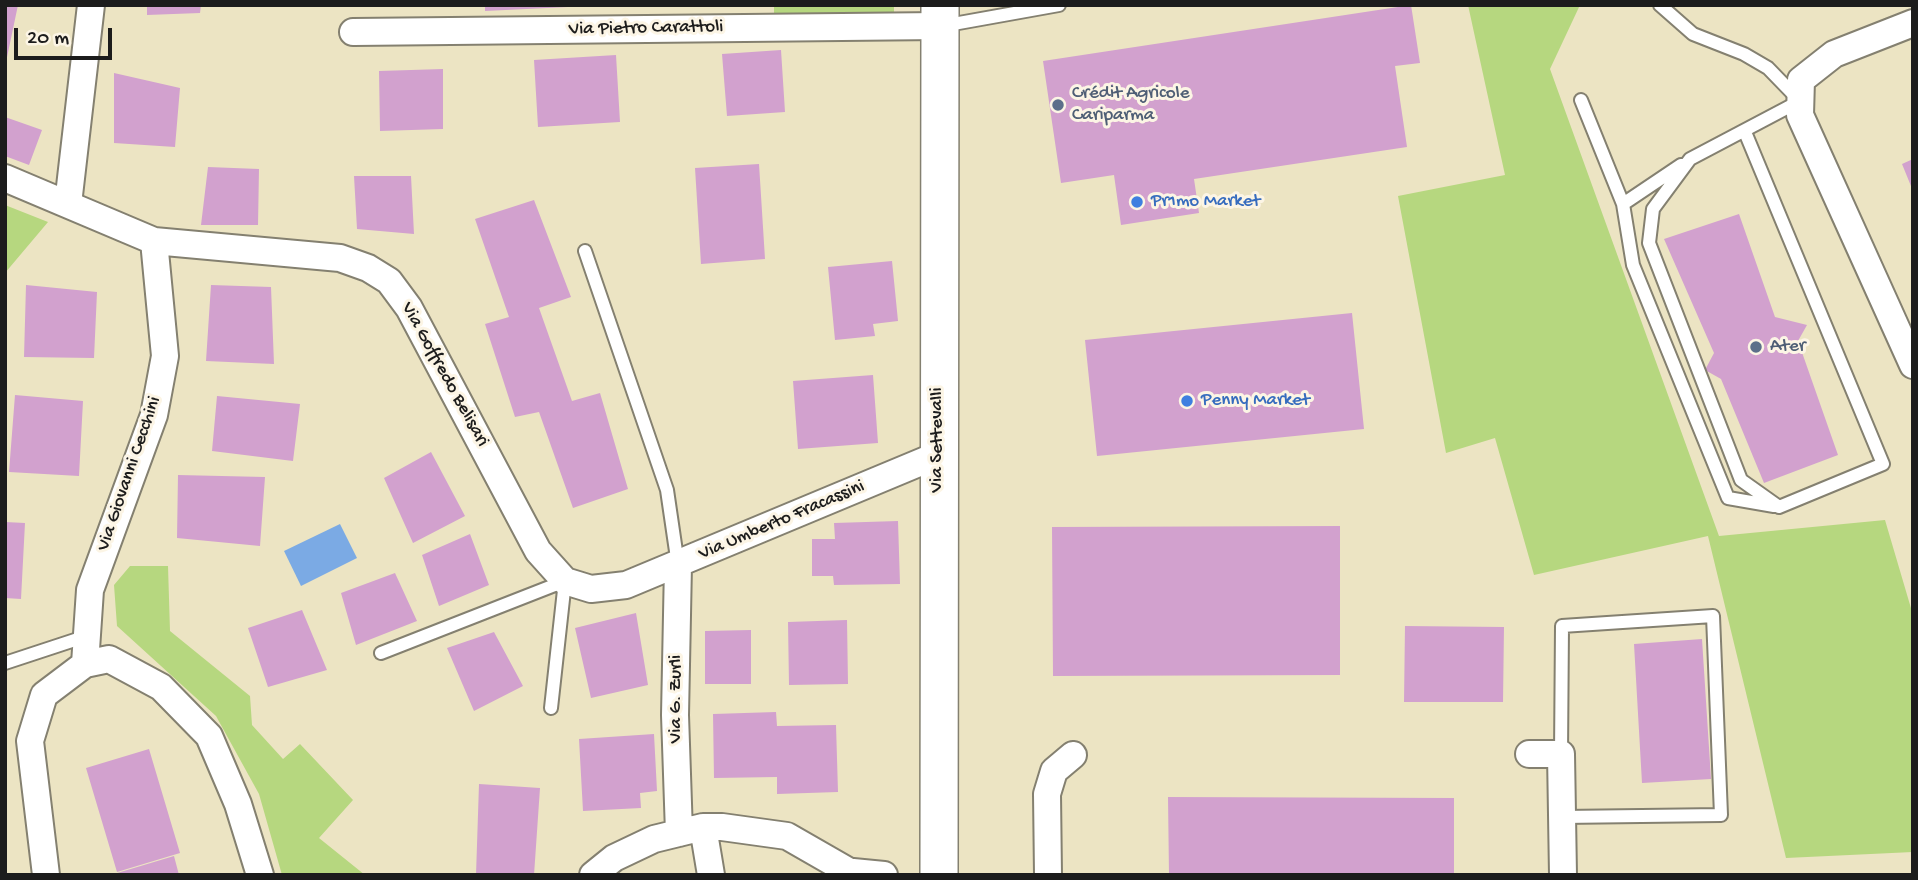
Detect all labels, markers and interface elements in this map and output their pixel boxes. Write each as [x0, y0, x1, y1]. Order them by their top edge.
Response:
scale bar [18, 14, 116, 58]
street label: Via Pietro Carattoli [568, 16, 724, 42]
text: 20 m [27, 27, 69, 52]
place label: Crédit Agricole Cariparma [1072, 83, 1190, 127]
marker: Crédit Agricole Cariparma [1050, 97, 1066, 113]
place label: Pr1mo Market [1151, 191, 1260, 213]
marker: Pr1mo Market [1129, 194, 1145, 210]
street label: Via Goffredo Belisari [395, 299, 493, 451]
place label: Ater [1770, 336, 1805, 358]
marker: Ater [1748, 339, 1764, 355]
street label: Via Settevalli [927, 387, 949, 493]
place label: Penny Market [1201, 390, 1310, 412]
marker: Penny Market [1179, 393, 1195, 409]
street label: Via Giovanni Cecchini [93, 394, 167, 554]
street label: Via Umberto Fracassini [696, 476, 868, 566]
street label: Via G. Zurli [666, 655, 688, 743]

